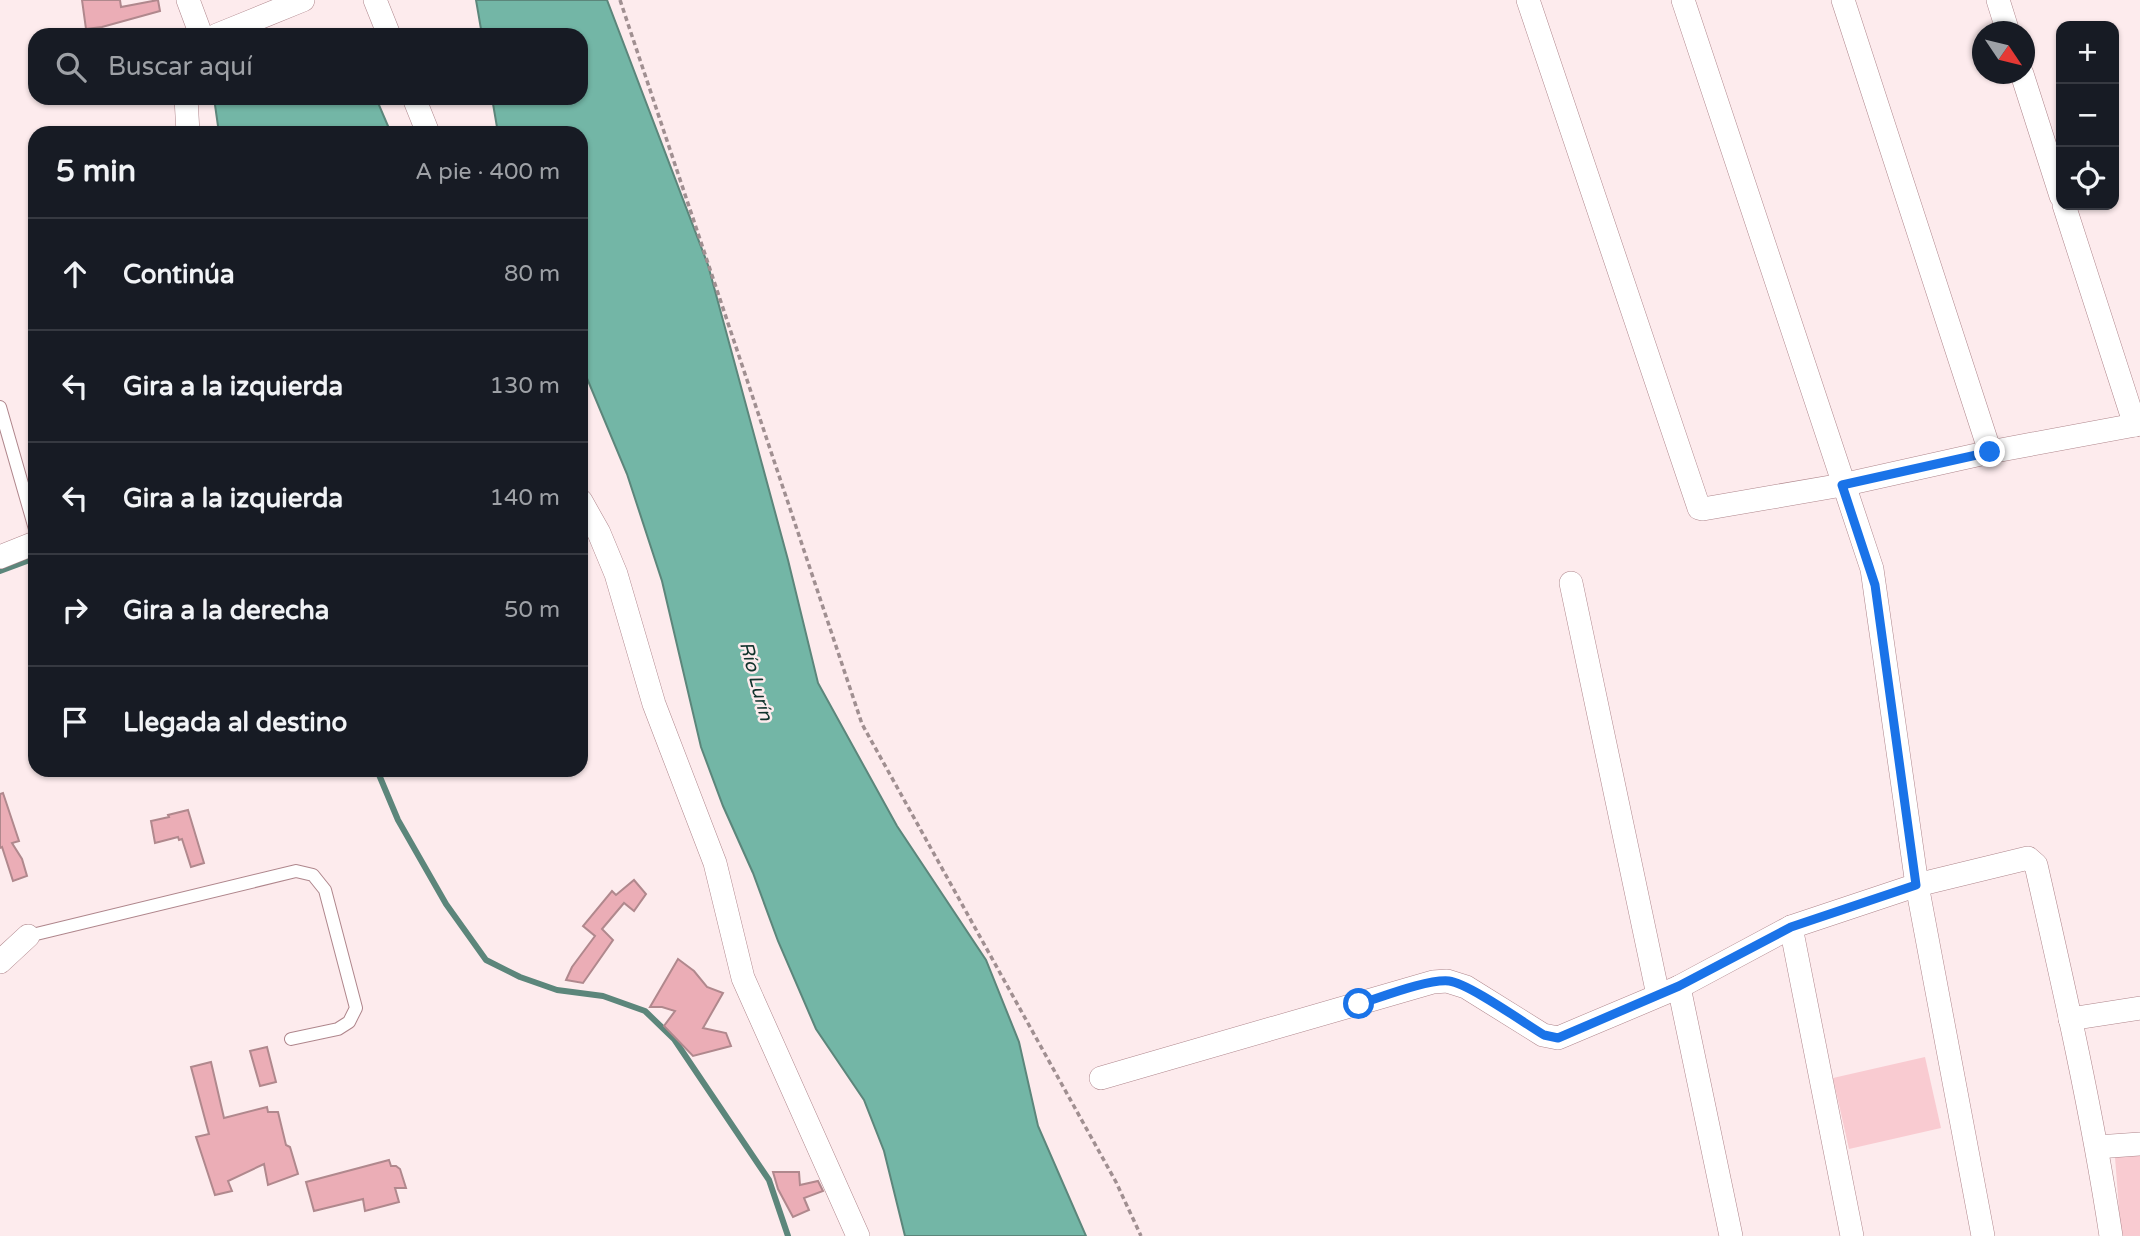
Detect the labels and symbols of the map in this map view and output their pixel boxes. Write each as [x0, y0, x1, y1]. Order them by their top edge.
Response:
north arrow [1972, 21, 2035, 84]
route end [1974, 436, 2005, 467]
water label: Río Lurín [735, 639, 777, 723]
route start [1343, 988, 1374, 1019]

